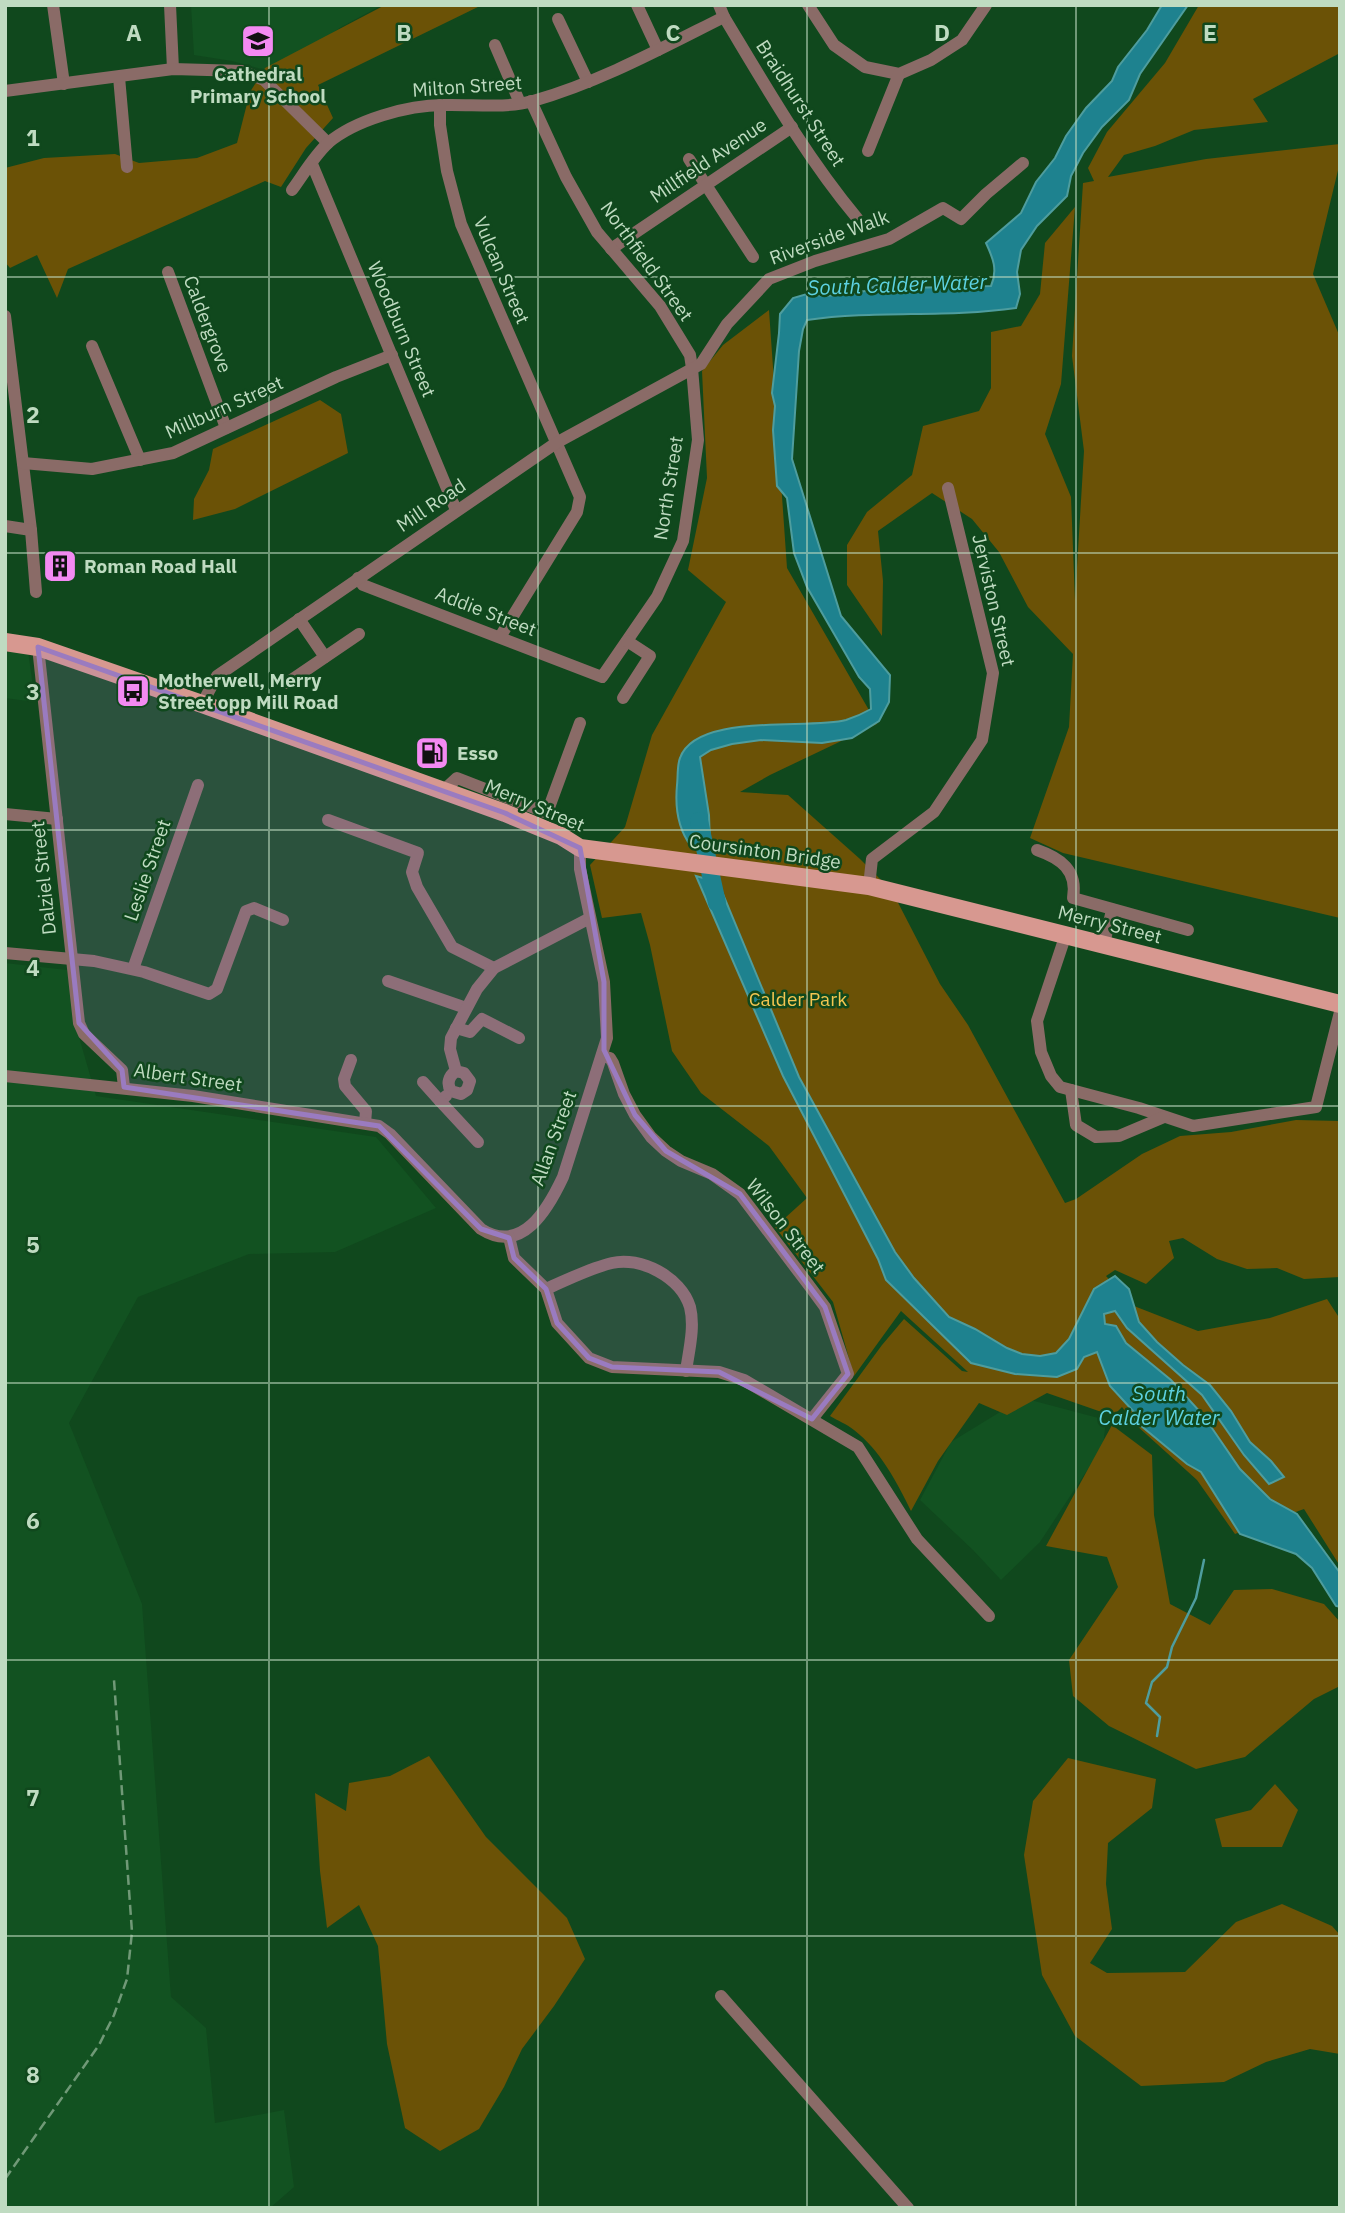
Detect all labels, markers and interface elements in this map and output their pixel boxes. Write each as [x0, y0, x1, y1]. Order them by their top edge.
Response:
text: A [126, 17, 142, 47]
text: B [396, 17, 412, 47]
text: C [666, 17, 681, 47]
text: D [934, 17, 950, 47]
text: E [1203, 17, 1217, 47]
school or university icon: Cathedral Primary School [239, 22, 277, 60]
street label: Braidhurst Street [751, 35, 851, 171]
place label: Cathedral Primary School [190, 62, 326, 108]
street label: Milton Street [411, 70, 523, 102]
street label: Millfield Avenue [645, 112, 771, 208]
text: 1 [26, 122, 40, 152]
street label: Northfield Street [595, 196, 699, 326]
street label: Riverside Walk [766, 204, 892, 270]
street label: Vulcan Street [469, 213, 535, 327]
street label: Woodburn Street [363, 258, 441, 400]
water label: South Calder Water [807, 267, 989, 301]
street label: Caldergrove [178, 272, 238, 376]
street label: Millburn Street [161, 370, 287, 444]
text: 2 [26, 399, 40, 429]
street label: North Street [648, 434, 688, 542]
street label: Mill Road [392, 473, 470, 537]
street label: Jerviston Street [967, 531, 1021, 669]
building icon: Roman Road Hall [41, 547, 79, 585]
place label: Roman Road Hall [84, 554, 237, 578]
street label: Addie Street [432, 581, 540, 641]
place label: Motherwell, Merry Street opp Mill Road [158, 668, 338, 714]
bus stop icon: Motherwell, Merry Street opp Mill Road [114, 672, 152, 710]
text: 3 [26, 676, 40, 706]
fuel station icon: Esso [413, 734, 451, 772]
place label: Esso [457, 741, 499, 765]
street label: Merry Street [481, 773, 589, 837]
street label: Leslie Street [118, 816, 176, 924]
street label: Dalziel Street [25, 820, 61, 936]
street label: Coursinton Bridge [688, 828, 842, 874]
street label: Merry Street [1056, 900, 1164, 948]
text: 4 [26, 952, 40, 982]
park label: Calder Park [749, 987, 847, 1011]
street label: Albert Street [132, 1058, 244, 1096]
street label: Allan Street [525, 1087, 581, 1189]
street label: Wilson Street [741, 1174, 831, 1278]
text: 5 [26, 1229, 40, 1259]
water label: South Calder Water [1099, 1379, 1221, 1431]
text: 6 [26, 1505, 40, 1535]
text: 7 [26, 1782, 40, 1812]
text: 8 [26, 2059, 40, 2089]

